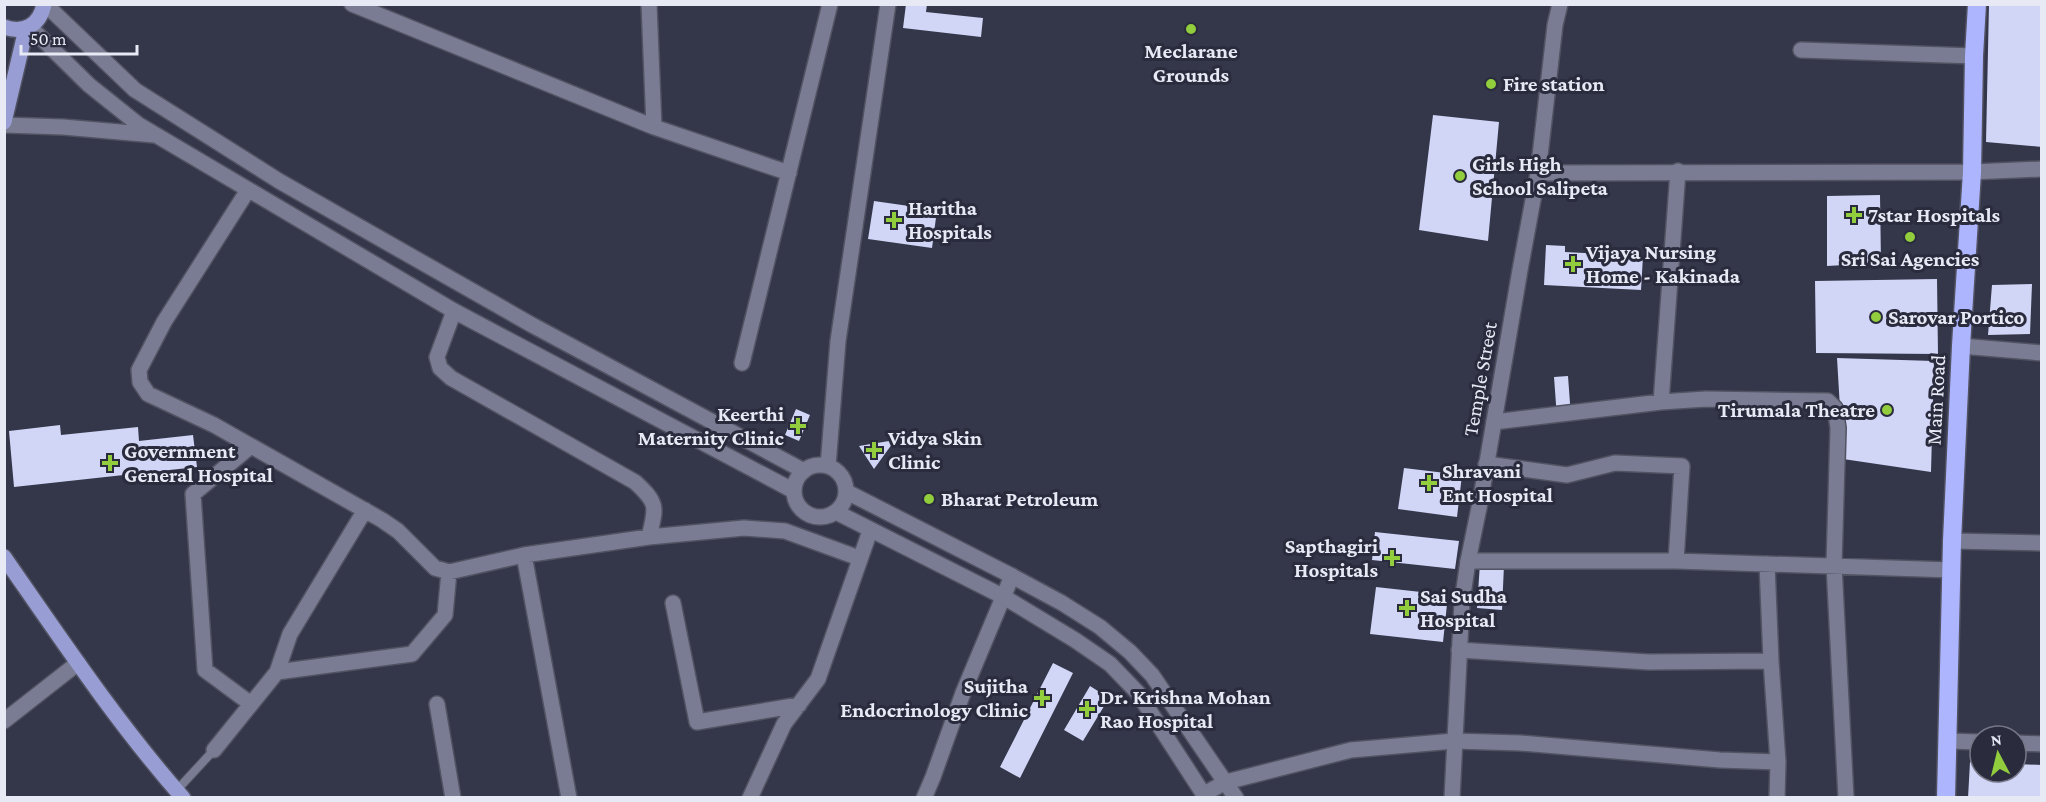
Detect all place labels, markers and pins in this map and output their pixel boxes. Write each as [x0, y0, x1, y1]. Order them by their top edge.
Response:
marker: Meclarane Grounds [1184, 22, 1198, 36]
place label: Meclarane Grounds [1144, 39, 1238, 87]
place label: Fire station [1503, 72, 1604, 96]
marker: Fire station [1484, 77, 1498, 91]
place label: Girls High School Salipeta [1472, 152, 1609, 200]
marker: Girls High School Salipeta [1453, 169, 1467, 183]
place label: Haritha Hospitals [908, 196, 992, 244]
place label: 7star Hospitals [1868, 203, 2001, 227]
marker: 7star Hospitals [1845, 206, 1863, 224]
marker: Haritha Hospitals [885, 211, 903, 229]
marker: Sri Sai Agencies [1903, 230, 1917, 244]
place label: Vijaya Nursing Home - Kakinada [1585, 240, 1741, 288]
place label: Sri Sai Agencies [1841, 247, 1980, 271]
marker: Vijaya Nursing Home - Kakinada [1564, 255, 1582, 273]
place label: Sarovar Portico [1888, 305, 2025, 329]
marker: Sarovar Portico [1869, 310, 1883, 324]
place label: Tirumala Theatre [1718, 398, 1875, 422]
place label: Keerthi Maternity Clinic [638, 402, 785, 450]
marker: Tirumala Theatre [1880, 403, 1894, 417]
marker: Keerthi Maternity Clinic [789, 417, 807, 435]
place label: Vidya Skin Clinic [887, 426, 982, 474]
place label: Government General Hospital [124, 439, 273, 487]
marker: Vidya Skin Clinic [865, 441, 883, 459]
marker: Government General Hospital [101, 454, 119, 472]
place label: Shravani Ent Hospital [1442, 459, 1553, 507]
marker: Shravani Ent Hospital [1420, 474, 1438, 492]
place label: Bharat Petroleum [941, 487, 1099, 511]
marker: Bharat Petroleum [922, 492, 936, 506]
place label: Sapthagiri Hospitals [1285, 534, 1378, 582]
marker: Sapthagiri Hospitals [1383, 549, 1401, 567]
place label: Sai Sudha Hospital [1420, 584, 1508, 632]
marker: Sai Sudha Hospital [1398, 599, 1416, 617]
place label: Sujitha Endocrinology Clinic [840, 674, 1029, 722]
place label: Dr. Krishna Mohan Rao Hospital [1100, 685, 1271, 733]
marker: Sujitha Endocrinology Clinic [1033, 689, 1051, 707]
marker: Dr. Krishna Mohan Rao Hospital [1078, 700, 1096, 718]

